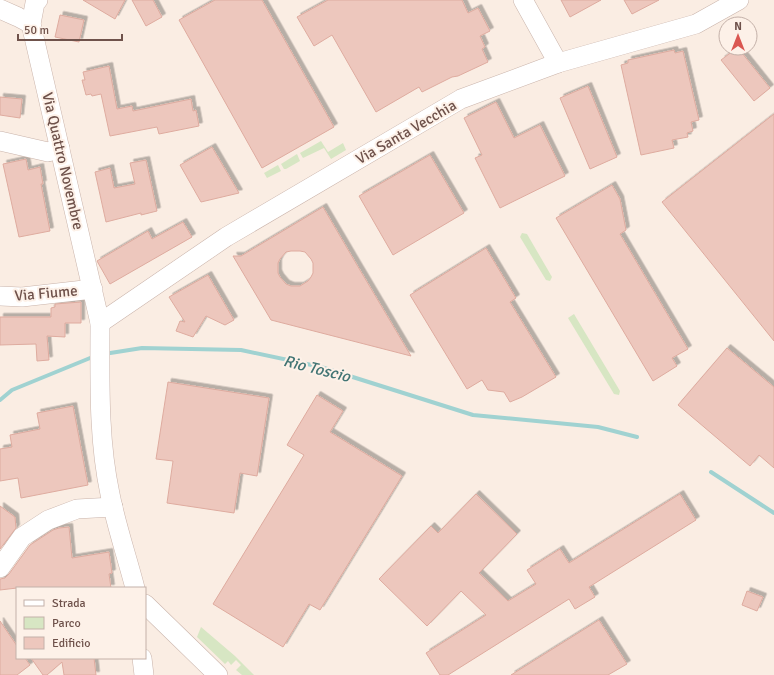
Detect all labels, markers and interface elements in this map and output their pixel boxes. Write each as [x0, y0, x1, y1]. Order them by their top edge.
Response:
scale bar [18, 16, 122, 42]
north arrow [718, 16, 758, 56]
text: N [734, 20, 742, 33]
text: 50 m [24, 23, 49, 38]
street label: Via Quattro Novembre [38, 91, 88, 231]
street label: Via Santa Vecchia [353, 96, 459, 168]
street label: Via Fiume [14, 281, 78, 305]
water label: Rio Toscio [281, 351, 353, 387]
legend [16, 587, 146, 659]
text: Strada [52, 596, 86, 611]
text: Parco [52, 616, 81, 631]
text: Edificio [52, 636, 90, 651]

